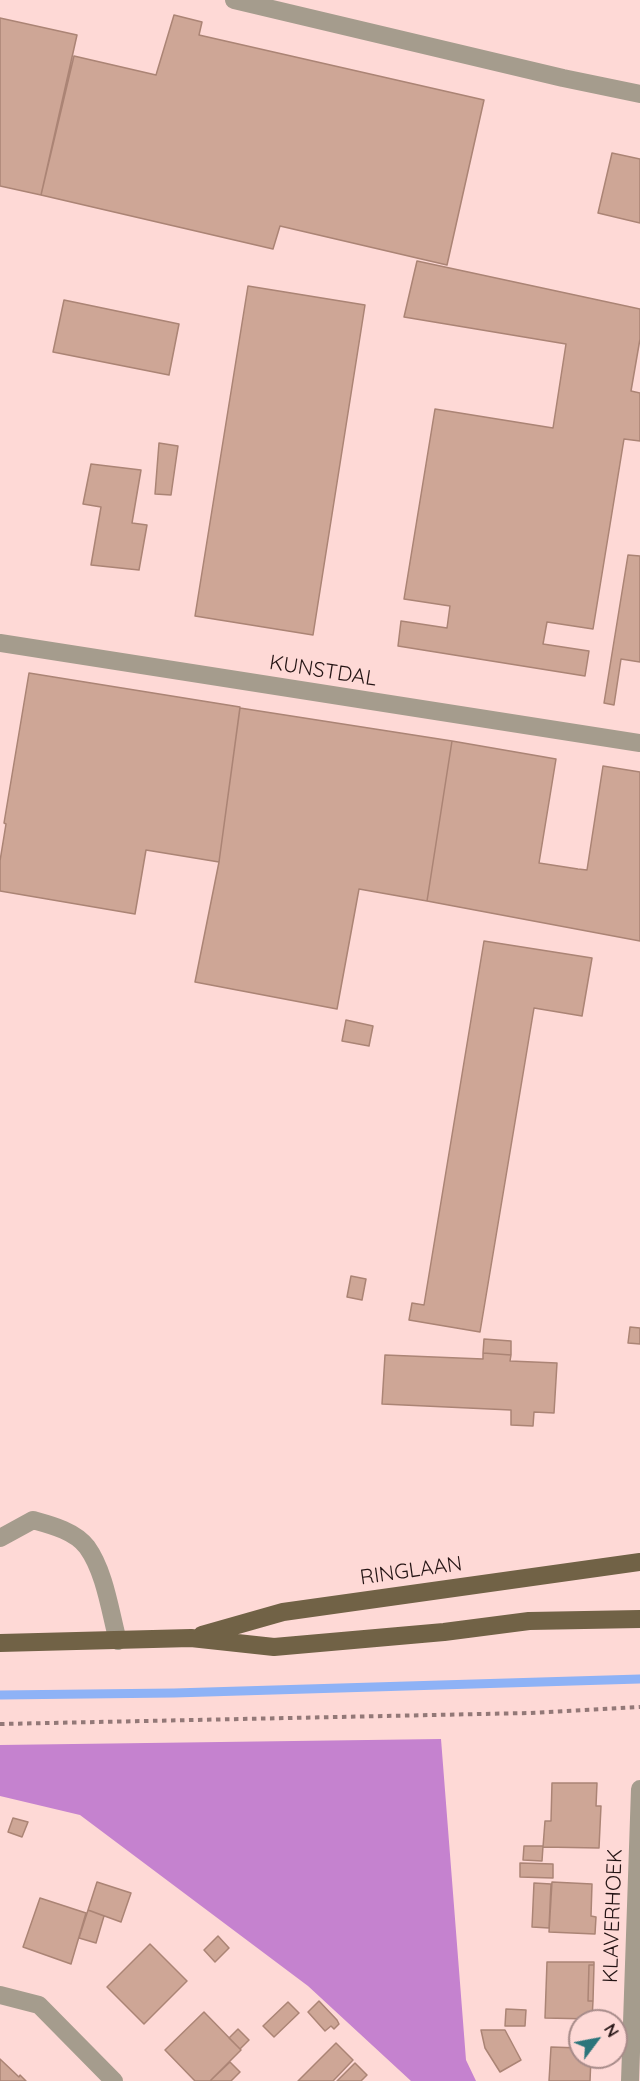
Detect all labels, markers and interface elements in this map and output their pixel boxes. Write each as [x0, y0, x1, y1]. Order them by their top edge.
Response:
street label: KUNSTDAL [268, 650, 378, 692]
street label: RINGLAAN [358, 1551, 464, 1591]
street label: KLAVERHOEK [598, 1848, 628, 1984]
north arrow [568, 2009, 628, 2069]
text: N [600, 2020, 623, 2041]

